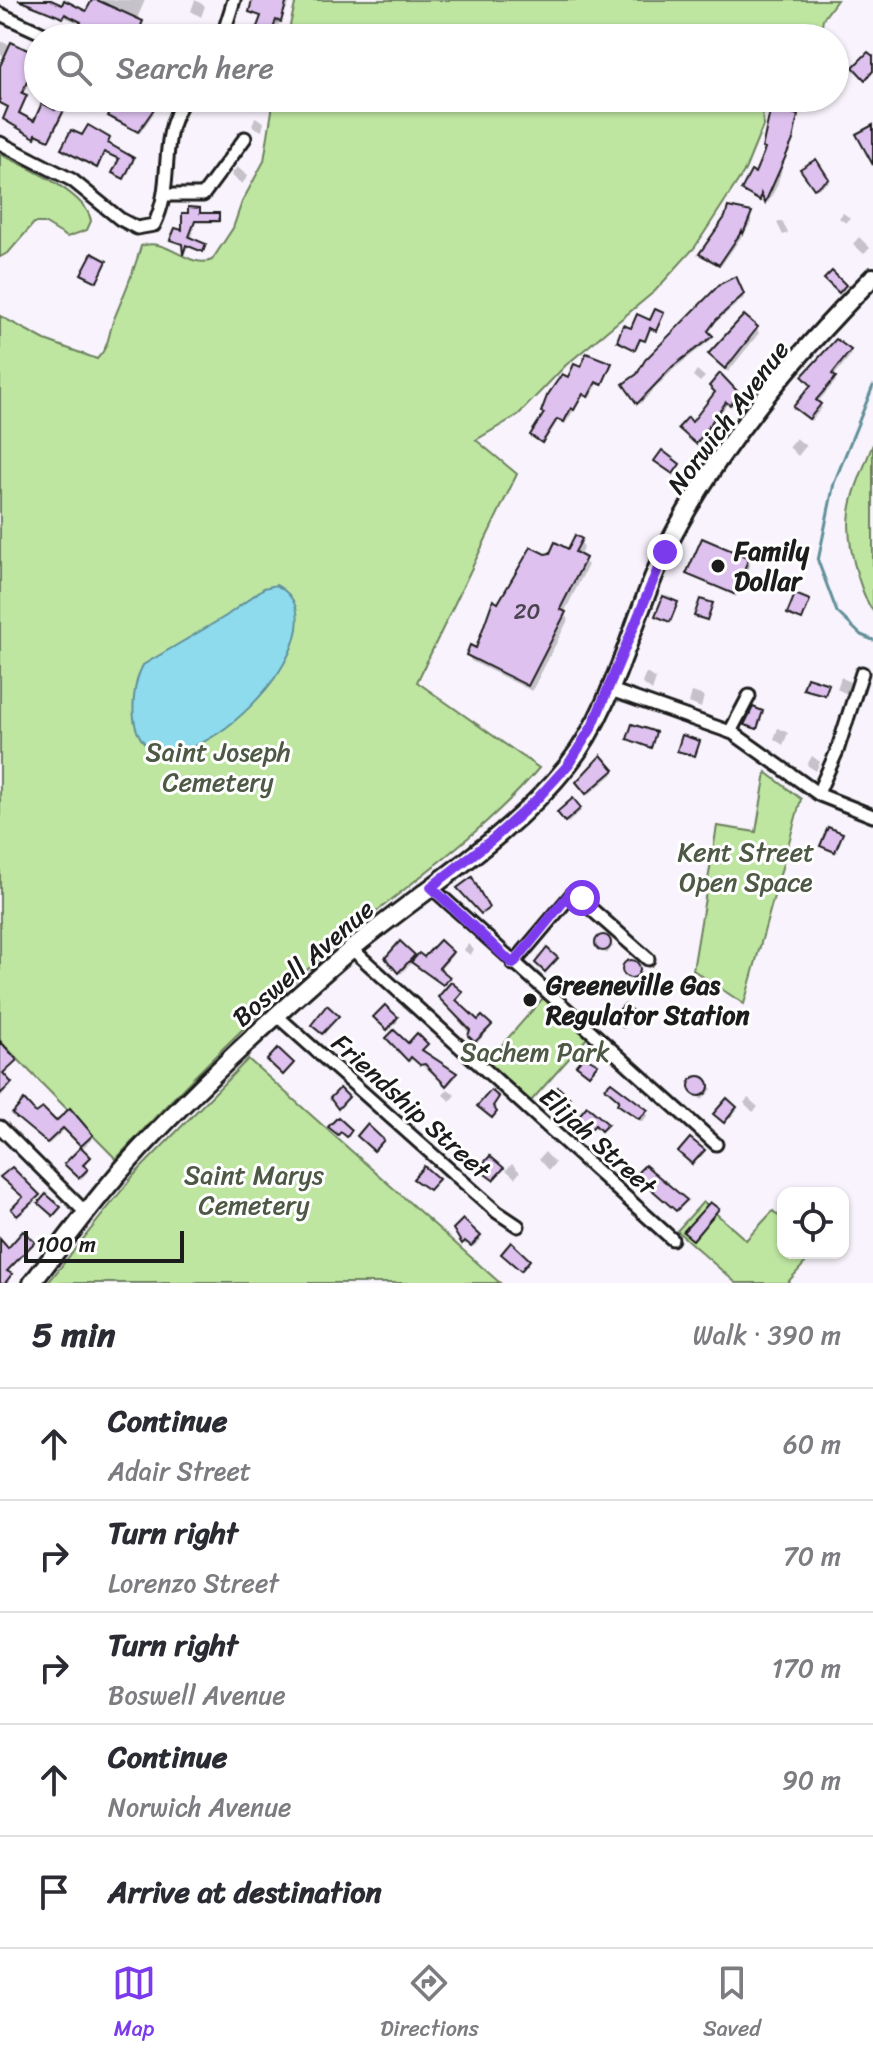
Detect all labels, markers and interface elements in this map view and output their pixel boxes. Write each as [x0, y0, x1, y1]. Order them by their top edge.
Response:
search box [24, 24, 849, 112]
text: Search here [116, 41, 274, 95]
icon: search [52, 46, 96, 90]
street label: Norwich Avenue [654, 330, 802, 504]
place label: Family Dollar [733, 528, 810, 604]
route end [647, 534, 683, 570]
marker: Family Dollar [709, 557, 727, 575]
house number: 20 [514, 592, 540, 631]
park label: Saint Joseph Cemetery [145, 729, 291, 805]
park label: Kent Street Open Space [678, 829, 814, 905]
route start [564, 880, 600, 916]
street label: Boswell Avenue [221, 887, 385, 1039]
place label: Greeneville Gas Regulator Station [545, 962, 749, 1038]
marker: Greeneville Gas Regulator Station [521, 991, 539, 1009]
street label: Friendship Street [321, 1021, 503, 1192]
park label: Sachem Park [460, 1029, 610, 1075]
street label: Elijah Street [528, 1075, 669, 1208]
park label: Saint Marys Cemetery [184, 1152, 324, 1228]
map controls [777, 1187, 849, 1259]
button: locate [777, 1187, 849, 1259]
text: 100 m [36, 1225, 96, 1264]
scale bar [24, 1227, 184, 1263]
text: 5 min [32, 1305, 115, 1365]
text: Walk · 390 m [693, 1312, 841, 1358]
text: Continue [108, 1394, 227, 1448]
text: 60 m [783, 1421, 841, 1467]
icon: ahead [32, 1422, 76, 1466]
text: Adair Street [108, 1448, 251, 1494]
text: Turn right [108, 1506, 238, 1560]
text: 70 m [783, 1533, 841, 1579]
icon: right [32, 1534, 76, 1578]
text: Lorenzo Street [108, 1560, 279, 1606]
text: Turn right [108, 1618, 238, 1672]
text: 170 m [772, 1645, 841, 1691]
icon: right [32, 1646, 76, 1690]
text: Boswell Avenue [108, 1672, 286, 1718]
text: Continue [108, 1730, 227, 1784]
text: 90 m [782, 1757, 841, 1803]
icon: ahead [32, 1758, 76, 1802]
text: Norwich Avenue [108, 1784, 291, 1830]
text: Arrive at destination [108, 1865, 382, 1919]
icon: arrive [32, 1870, 76, 1914]
tab: Map [112, 1961, 156, 2048]
tab: Directions [380, 1961, 479, 2048]
tab: Saved [703, 1961, 761, 2048]

